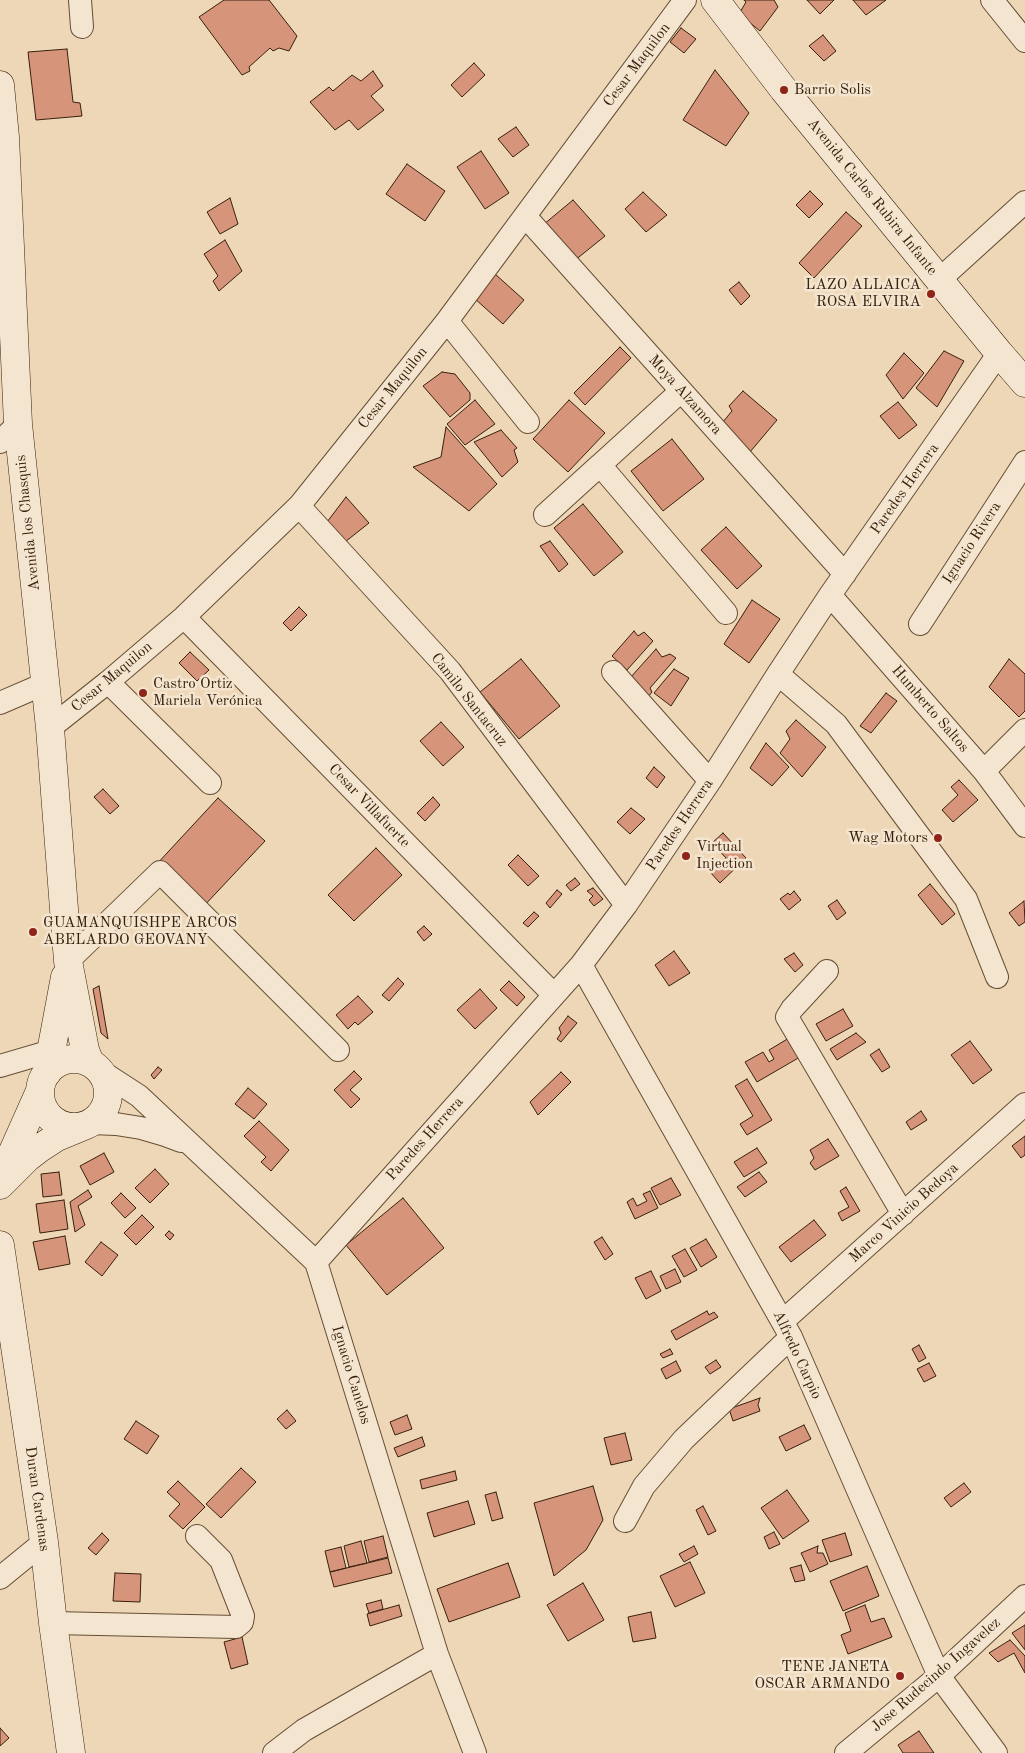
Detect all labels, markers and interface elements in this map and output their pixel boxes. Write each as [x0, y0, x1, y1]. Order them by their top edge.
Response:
street label: Cesar Maquilon [600, 20, 674, 110]
place label: Barrio Solis [794, 81, 871, 99]
marker: Barrio Solis [778, 84, 790, 96]
street label: Avenida Carlos Rubira Infante [803, 115, 941, 279]
place label: LAZO ALLAICA ROSA ELVIRA [805, 276, 921, 311]
marker: LAZO ALLAICA ROSA ELVIRA [925, 288, 937, 300]
street label: Cesar Maquilon [354, 343, 432, 433]
street label: Moya Alzamora [644, 351, 726, 439]
street label: Paredes Herrera [867, 440, 943, 538]
street label: Avenida los Chasquis [12, 454, 44, 592]
street label: Ignacio Rivera [939, 499, 1005, 587]
street label: Cesar Maquilon [68, 638, 156, 716]
street label: Camilo Santacruz [427, 650, 511, 750]
street label: Humberto Saltos [887, 662, 973, 756]
place label: Castro Ortiz Mariela Verónica [153, 675, 262, 710]
marker: Castro Ortiz Mariela Verónica [137, 687, 149, 699]
street label: Cesar Villafuerte [324, 760, 414, 852]
street label: Paredes Herrera [643, 776, 717, 874]
place label: Wag Motors [848, 829, 928, 847]
marker: Wag Motors [932, 832, 944, 844]
place label: Virtual Injection [696, 838, 753, 873]
marker: Virtual Injection [680, 850, 692, 862]
place label: GUAMANQUISHPE ARCOS ABELARDO GEOVANY [43, 914, 237, 949]
marker: GUAMANQUISHPE ARCOS ABELARDO GEOVANY [27, 926, 39, 938]
street label: Paredes Herrera [383, 1093, 467, 1185]
street label: Marco Vinicio Bedoya [846, 1159, 962, 1267]
street label: Alfredo Carpio [769, 1308, 825, 1402]
street label: Ignacio Canelos [327, 1323, 375, 1427]
street label: Duran Cardenas [21, 1445, 53, 1553]
street label: Jose Rudecindo Ingavelez [868, 1614, 1004, 1736]
place label: TENE JANETA OSCAR ARMANDO [755, 1658, 890, 1693]
marker: TENE JANETA OSCAR ARMANDO [894, 1670, 906, 1682]

